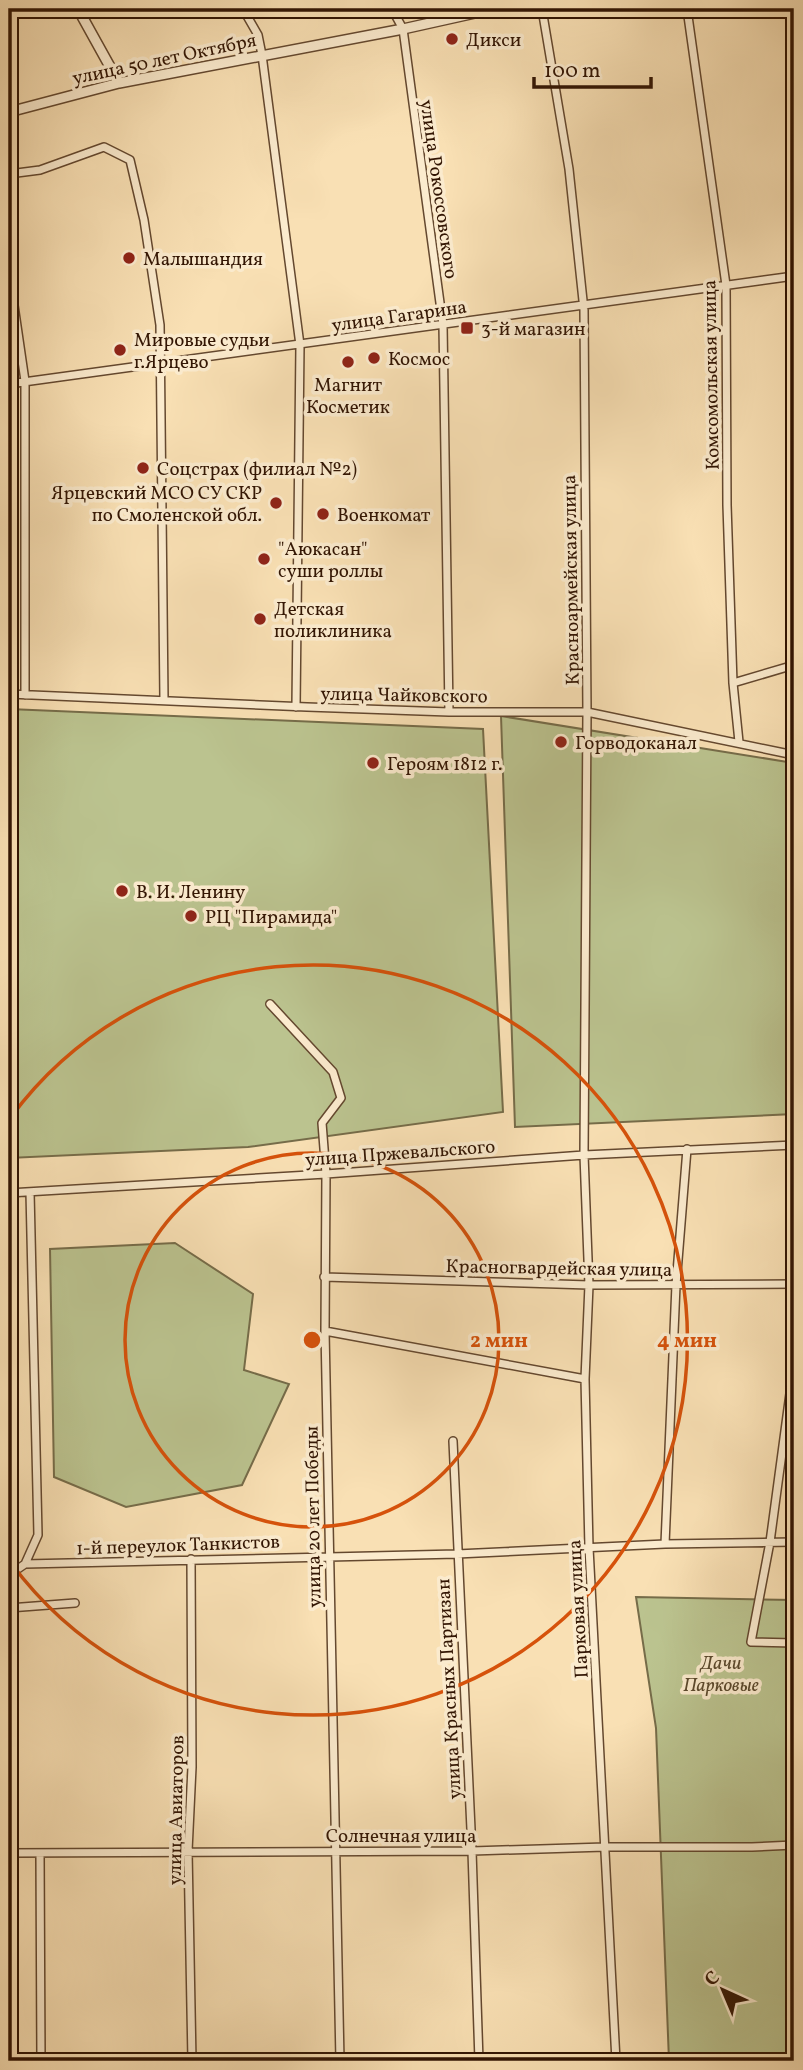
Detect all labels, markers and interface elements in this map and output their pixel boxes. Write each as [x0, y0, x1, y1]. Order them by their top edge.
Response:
street label: улица 50 лет Октября [70, 28, 259, 92]
place label: Дикси [466, 28, 521, 54]
marker: Дикси [444, 31, 460, 47]
scale bar [534, 46, 651, 90]
text: 100 m [544, 57, 601, 86]
street label: улица Рокоссовского [413, 98, 463, 281]
place label: Малышандия [143, 247, 263, 273]
marker: Малышандия [121, 250, 137, 266]
street label: Комсомольская улица [697, 280, 727, 470]
street label: улица Гагарина [330, 295, 469, 339]
place label: 3-й магазин [481, 317, 586, 343]
marker: 3-й магазин [459, 320, 475, 336]
place label: Мировые судьи г.Ярцево [134, 328, 270, 376]
marker: Мировые судьи г.Ярцево [112, 342, 128, 358]
place label: Космос [388, 347, 450, 373]
marker: Космос [366, 350, 382, 366]
marker: Магнит Косметик [340, 354, 356, 370]
place label: Магнит Косметик [306, 373, 390, 421]
place label: Соцстрах (филиал №2) [157, 457, 357, 483]
marker: Соцстрах (филиал №2) [135, 460, 151, 476]
street label: Красноармейская улица [557, 474, 587, 685]
place label: Ярцевский МСО СУ СКР по Смоленской обл. [51, 481, 262, 529]
marker: Ярцевский МСО СУ СКР по Смоленской обл. [268, 495, 284, 511]
place label: Военкомат [337, 503, 431, 529]
marker: Военкомат [315, 506, 331, 522]
place label: "Аюкасан" суши роллы [278, 537, 383, 585]
marker: "Аюкасан" суши роллы [256, 551, 272, 567]
place label: Детская поликлиника [274, 597, 392, 645]
marker: Детская поликлиника [252, 611, 268, 627]
street label: улица Чайковского [320, 682, 488, 710]
place label: Горводоканал [575, 731, 697, 757]
marker: Горводоканал [553, 734, 569, 750]
place label: Героям 1812 г. [387, 752, 502, 778]
marker: Героям 1812 г. [365, 755, 381, 771]
place label: В. И. Ленину [136, 880, 245, 906]
marker: В. И. Ленину [114, 883, 130, 899]
place label: РЦ "Пирамида" [205, 905, 337, 931]
marker: РЦ "Пирамида" [183, 908, 199, 924]
street label: улица Пржевальского [304, 1134, 496, 1174]
street label: Красногвардейская улица [445, 1254, 672, 1284]
text: 2 мин [470, 1327, 528, 1356]
text: 4 мин [657, 1327, 717, 1356]
centre of rings [300, 1328, 324, 1352]
street label: улица 20 лет Победы [299, 1426, 329, 1608]
street label: 1-й переулок Танкистов [76, 1529, 280, 1563]
street label: Парковая улица [562, 1539, 596, 1679]
street label: улица Красных Партизан [431, 1578, 469, 1800]
park label: Дачи Парковые [683, 1651, 759, 1699]
street label: улица Авиаторов [163, 1735, 191, 1885]
street label: Солнечная улица [326, 1824, 476, 1850]
north arrow [688, 1954, 758, 2024]
text: С [699, 1966, 726, 1993]

